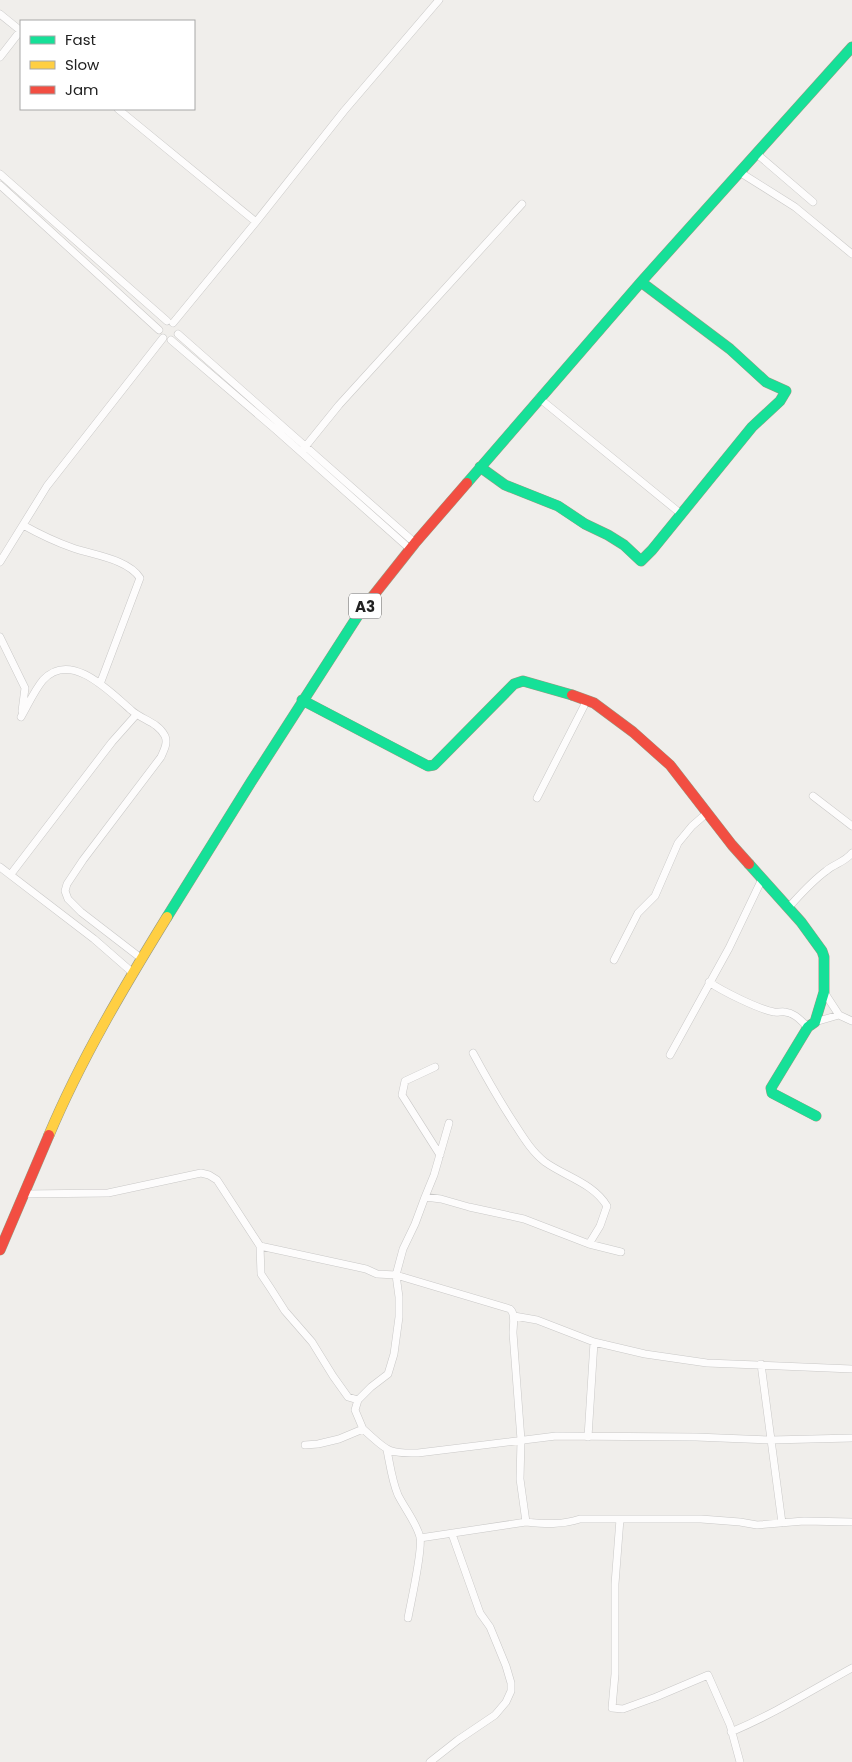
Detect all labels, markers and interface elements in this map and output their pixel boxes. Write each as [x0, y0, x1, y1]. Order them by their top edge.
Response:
legend [20, 20, 195, 110]
text: Fast [65, 29, 96, 50]
text: Slow [65, 54, 100, 75]
text: Jam [65, 79, 99, 100]
road number: A3 [349, 594, 381, 618]

